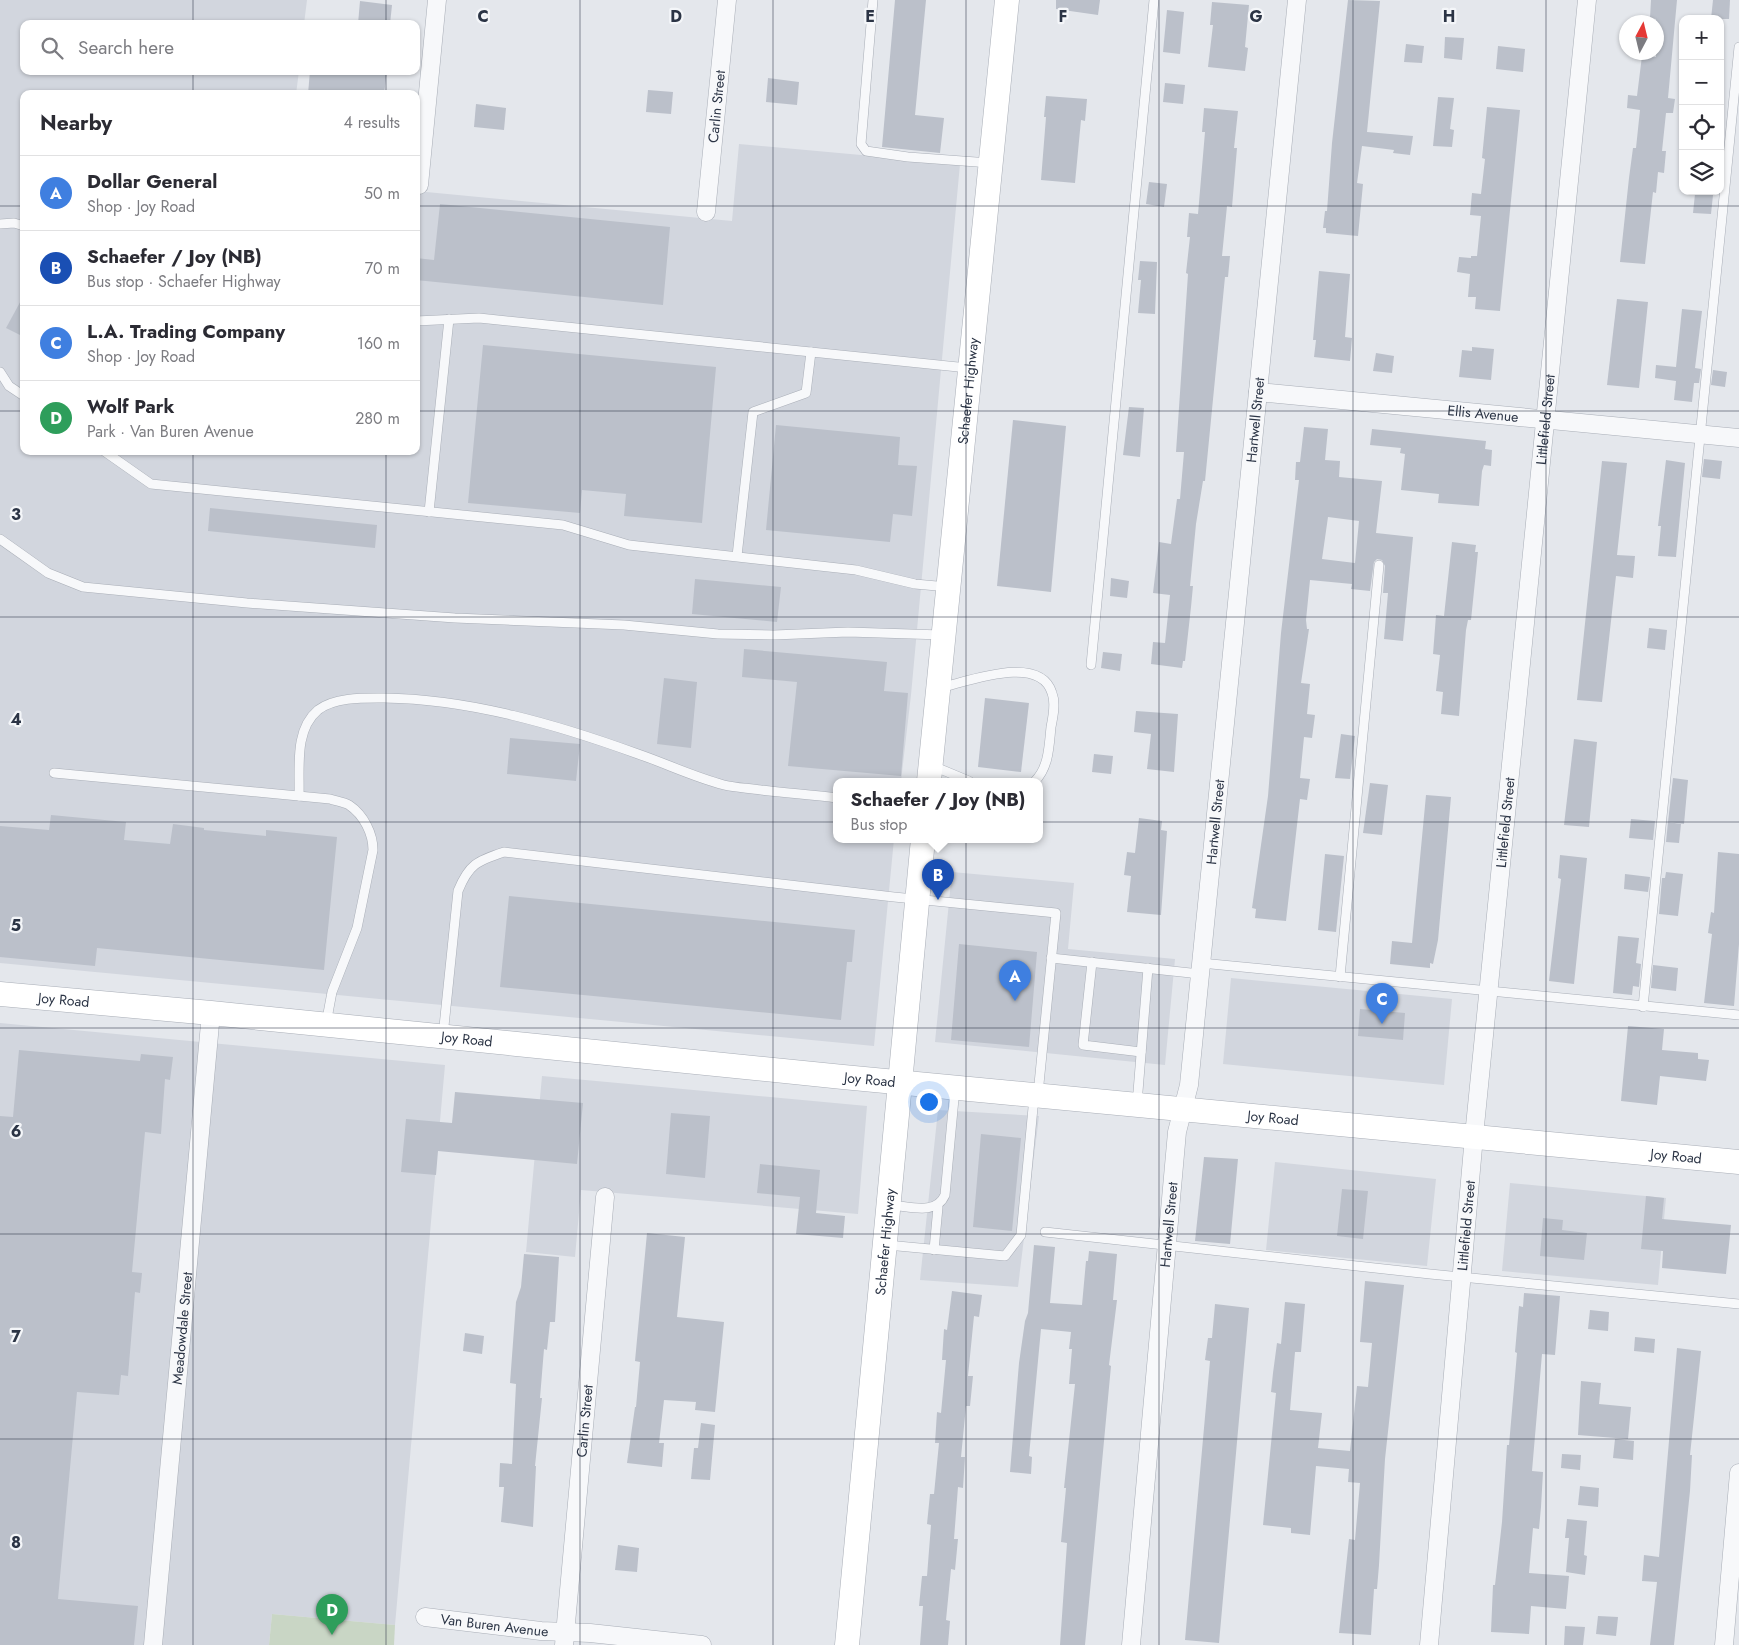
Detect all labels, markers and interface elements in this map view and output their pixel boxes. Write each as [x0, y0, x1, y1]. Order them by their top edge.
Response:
text: C [477, 5, 489, 28]
text: D [670, 5, 682, 28]
text: E [865, 5, 875, 28]
text: F [1059, 5, 1067, 28]
text: G [1249, 5, 1263, 28]
text: H [1443, 5, 1455, 28]
north arrow [1619, 15, 1664, 60]
map controls [1679, 15, 1724, 195]
button: + [1679, 15, 1724, 60]
search box [20, 20, 420, 75]
icon: search [38, 34, 66, 62]
text: Search here [78, 34, 174, 61]
button: − [1679, 60, 1724, 105]
street label: Carlin Street [703, 69, 730, 144]
button: locate [1679, 105, 1724, 150]
text: Nearby [40, 108, 112, 138]
text: 4 results [344, 111, 400, 134]
button: layers [1679, 150, 1724, 195]
text: Dollar General [87, 168, 218, 195]
text: A [50, 182, 62, 205]
text: 50 m [364, 182, 400, 205]
text: Shop · Joy Road [87, 195, 195, 218]
text: Schaefer / Joy (NB) [87, 243, 262, 270]
text: B [51, 257, 61, 280]
text: 70 m [365, 257, 400, 280]
text: Bus stop · Schaefer Highway [87, 270, 281, 293]
text: L.A. Trading Company [87, 318, 285, 345]
text: C [50, 332, 62, 355]
text: 160 m [357, 332, 400, 355]
street label: Schaefer Highway [953, 336, 983, 445]
text: Shop · Joy Road [87, 345, 195, 368]
street label: Littlefield Street [1531, 373, 1560, 466]
street label: Hartwell Street [1241, 376, 1269, 463]
text: Wolf Park [87, 393, 175, 420]
street label: Ellis Avenue [1447, 400, 1519, 427]
text: D [50, 407, 62, 430]
text: 280 m [355, 407, 400, 430]
text: Park · Van Buren Avenue [87, 420, 254, 443]
text: 3 [11, 503, 21, 526]
text: 4 [10, 708, 22, 731]
street label: Littlefield Street [1491, 776, 1520, 869]
popup [833, 778, 1043, 843]
street label: Hartwell Street [1201, 778, 1229, 865]
text: Schaefer / Joy (NB) [851, 786, 1025, 813]
text: Bus stop [851, 813, 907, 836]
pin: B [922, 859, 954, 900]
text: 5 [11, 914, 21, 937]
pin: A [999, 960, 1031, 1001]
pin: C [1366, 983, 1398, 1024]
street label: Joy Road [35, 987, 90, 1012]
street label: Joy Road [438, 1026, 493, 1051]
street label: Joy Road [841, 1067, 896, 1092]
your location [916, 1089, 942, 1115]
street label: Joy Road [1244, 1105, 1300, 1130]
text: 6 [11, 1120, 21, 1143]
street label: Joy Road [1648, 1143, 1703, 1168]
street label: Littlefield Street [1452, 1179, 1480, 1272]
street label: Hartwell Street [1155, 1181, 1183, 1268]
street label: Schaefer Highway [870, 1187, 900, 1296]
street label: Meadowdale Street [167, 1270, 197, 1386]
text: 7 [11, 1325, 21, 1348]
street label: Carlin Street [571, 1383, 598, 1458]
text: 8 [11, 1531, 21, 1554]
pin: D [316, 1594, 348, 1635]
street label: Van Buren Avenue [440, 1609, 549, 1641]

